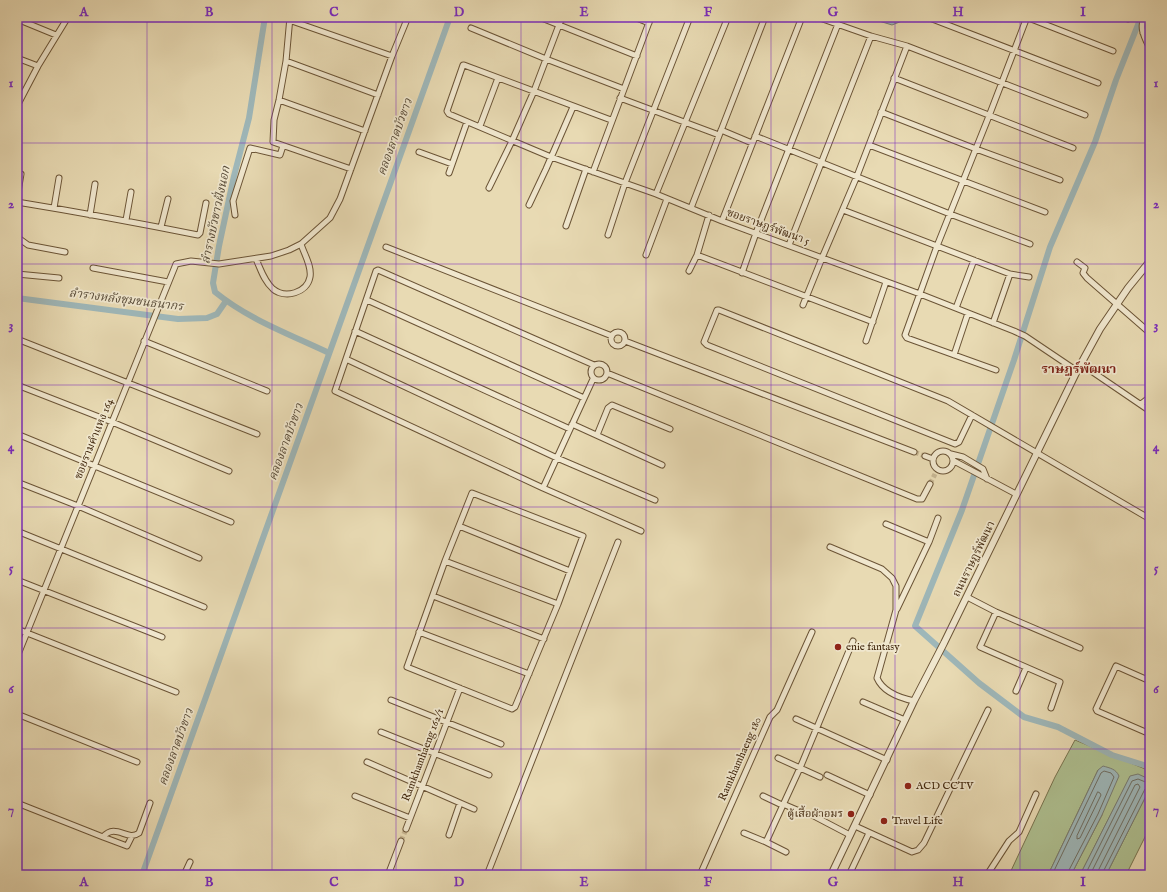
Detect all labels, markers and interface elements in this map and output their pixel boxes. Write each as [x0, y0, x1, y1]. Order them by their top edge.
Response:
text: A [79, 4, 90, 21]
text: B [205, 4, 214, 21]
text: C [329, 4, 339, 21]
text: D [454, 4, 465, 21]
text: E [579, 4, 589, 21]
text: F [704, 4, 713, 21]
text: G [828, 4, 839, 21]
text: H [952, 4, 964, 21]
text: I [1080, 4, 1086, 21]
text: 1 [9, 75, 14, 92]
text: 1 [1154, 75, 1159, 92]
water label: คลองลาดบัวขาว [374, 96, 416, 178]
water label: ลำรางบัวขาวฝั่งนอก [196, 164, 234, 265]
text: 2 [8, 196, 14, 213]
text: 2 [1153, 196, 1159, 213]
street label: ซอยราษฎร์พัฒนา 5 [725, 205, 811, 249]
water label: ลำรางหลังชุมชนธนากร [68, 286, 185, 315]
text: 3 [9, 317, 14, 334]
text: 3 [1154, 317, 1159, 334]
district label: ราษฎร์พัฒนา [1042, 361, 1116, 378]
street label: ซอยรามคำแหง 164 [71, 396, 117, 482]
water label: คลองลาดบัวขาว [265, 401, 307, 483]
text: 4 [8, 439, 15, 456]
text: 4 [1153, 439, 1160, 456]
street label: ถนนราษฏร์พัฒนา [950, 519, 998, 599]
text: 5 [9, 560, 14, 577]
text: 5 [1154, 560, 1159, 577]
place label: enie fantasy [846, 640, 900, 654]
marker: enie fantasy [833, 642, 843, 652]
text: 6 [8, 681, 14, 698]
text: 6 [1153, 681, 1159, 698]
water label: คลองลาดบัวขาว [155, 706, 197, 788]
street label: Ramkhamhaeng 162/1 [399, 707, 447, 803]
street label: Ramkhamhaeng 180 [715, 715, 765, 803]
place label: ACD CCTV [915, 779, 974, 793]
marker: ACD CCTV [903, 781, 913, 791]
text: 7 [8, 802, 14, 819]
text: 7 [1153, 802, 1159, 819]
place label: ตู้เสื้อผ้าอมร [787, 805, 843, 821]
marker: ตู้เสื้อผ้าอมร [846, 809, 856, 819]
place label: Travel Life [892, 814, 943, 828]
marker: Travel Life [879, 816, 889, 826]
text: A [79, 874, 90, 891]
text: B [205, 874, 214, 891]
text: C [329, 874, 339, 891]
text: D [454, 874, 465, 891]
text: E [579, 874, 589, 891]
text: F [704, 874, 713, 891]
text: G [828, 874, 839, 891]
text: H [952, 874, 964, 891]
text: I [1080, 874, 1086, 891]

